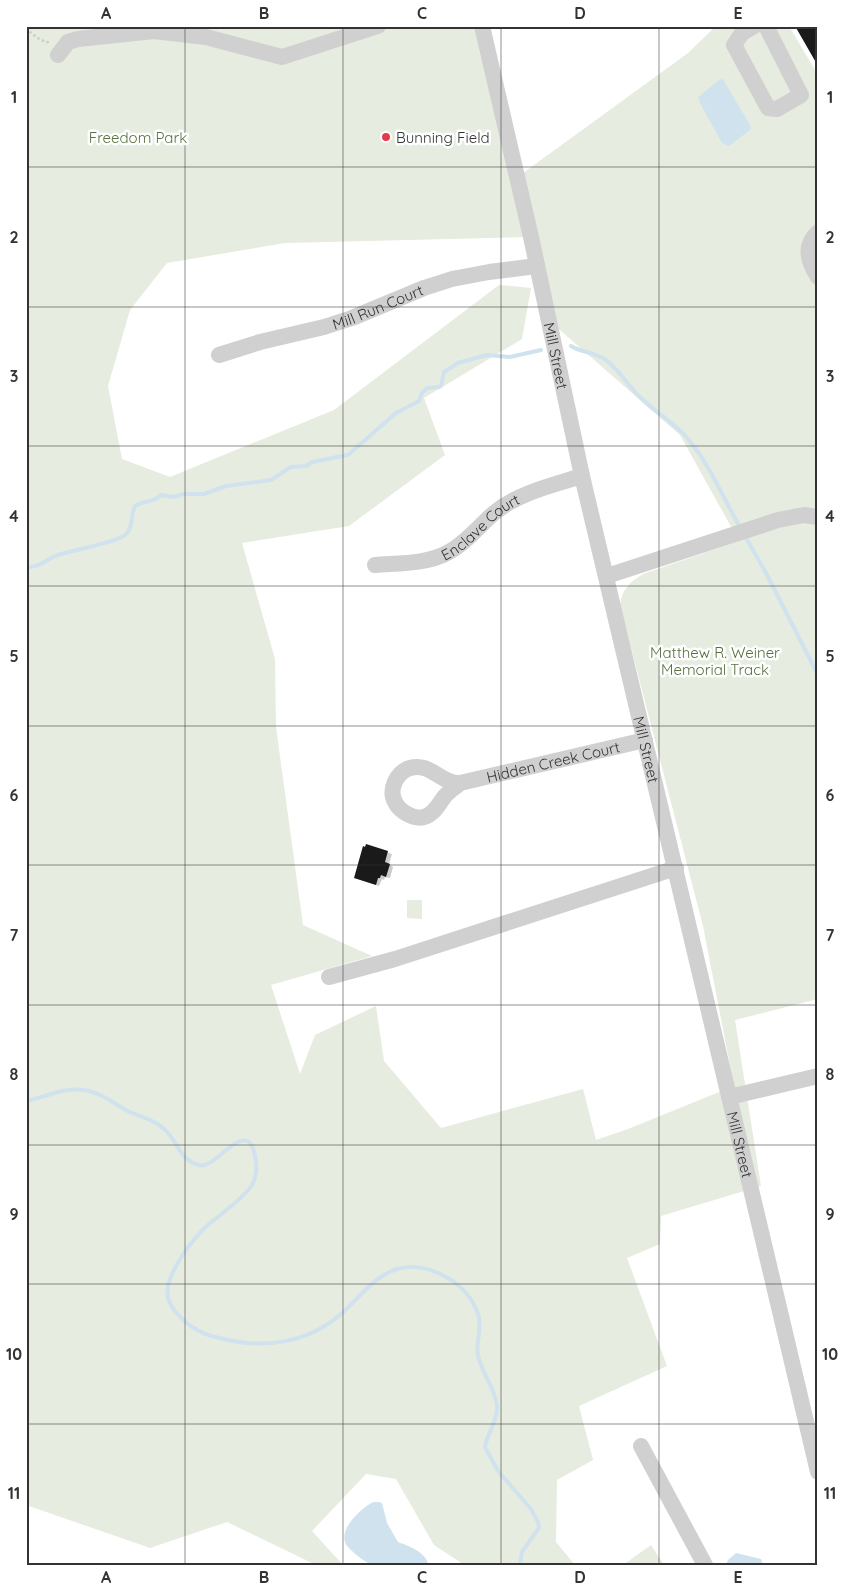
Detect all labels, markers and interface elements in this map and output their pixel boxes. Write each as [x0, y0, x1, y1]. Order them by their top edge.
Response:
text: A [101, 3, 112, 23]
text: B [259, 3, 269, 23]
text: C [417, 3, 427, 23]
text: D [574, 3, 586, 23]
text: E [733, 3, 743, 23]
text: 1 [11, 87, 17, 107]
text: 1 [827, 87, 833, 107]
park label: Freedom Park [89, 128, 187, 147]
place label: Bunning Field [396, 128, 490, 147]
marker: Bunning Field [380, 131, 392, 143]
text: 2 [9, 227, 19, 247]
text: 2 [825, 227, 835, 247]
street label: Mill Run Court [330, 280, 426, 333]
street label: Mill Street [540, 321, 573, 391]
text: 3 [10, 366, 18, 386]
text: 3 [826, 366, 834, 386]
street label: Enclave Court [438, 489, 522, 564]
text: 4 [9, 506, 19, 526]
text: 4 [825, 506, 835, 526]
park label: Matthew R. Weiner Memorial Track [650, 643, 780, 679]
text: 5 [9, 646, 19, 666]
text: 5 [825, 646, 835, 666]
street label: Mill Street [630, 714, 664, 785]
street label: Hidden Creek Court [485, 737, 621, 786]
text: 6 [10, 785, 19, 805]
text: 6 [826, 785, 835, 805]
text: 7 [10, 925, 19, 945]
text: 7 [826, 925, 835, 945]
text: 8 [10, 1064, 19, 1084]
text: 8 [826, 1064, 835, 1084]
street label: Mill Street [723, 1109, 757, 1180]
text: 9 [9, 1204, 19, 1224]
text: 9 [825, 1204, 835, 1224]
text: 10 [6, 1344, 22, 1364]
text: 10 [822, 1344, 838, 1364]
text: 11 [8, 1483, 20, 1503]
text: 11 [824, 1483, 836, 1503]
text: A [101, 1567, 112, 1587]
text: B [259, 1567, 269, 1587]
text: C [417, 1567, 427, 1587]
text: D [574, 1567, 586, 1587]
text: E [733, 1567, 743, 1587]

